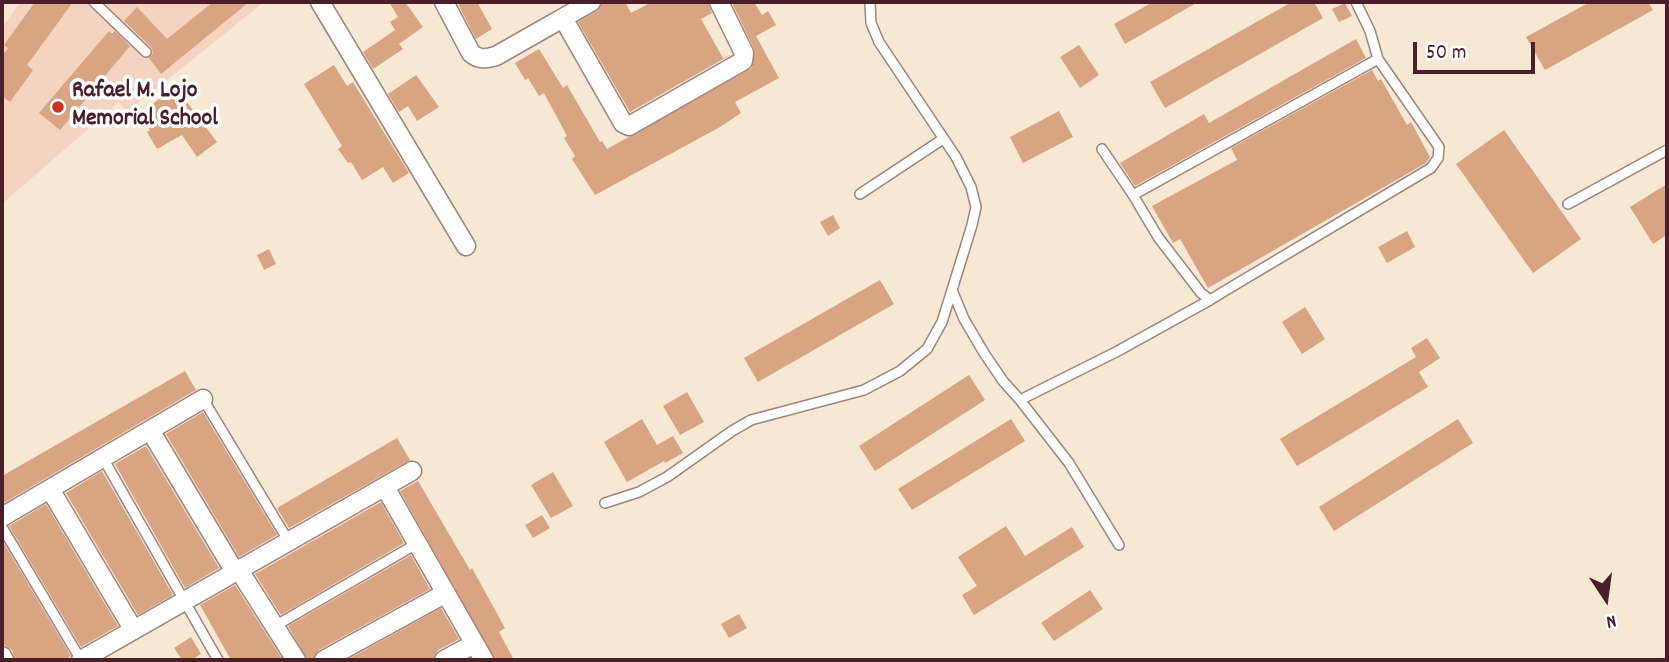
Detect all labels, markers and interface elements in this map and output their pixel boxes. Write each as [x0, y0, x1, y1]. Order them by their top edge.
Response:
scale bar [1417, 28, 1540, 72]
text: 50 m [1426, 39, 1466, 69]
place label: Rafael M. Lojo Memorial School [72, 79, 218, 135]
marker: Rafael M. Lojo Memorial School [50, 99, 66, 115]
north arrow [1571, 564, 1641, 634]
text: N [1603, 606, 1618, 634]

